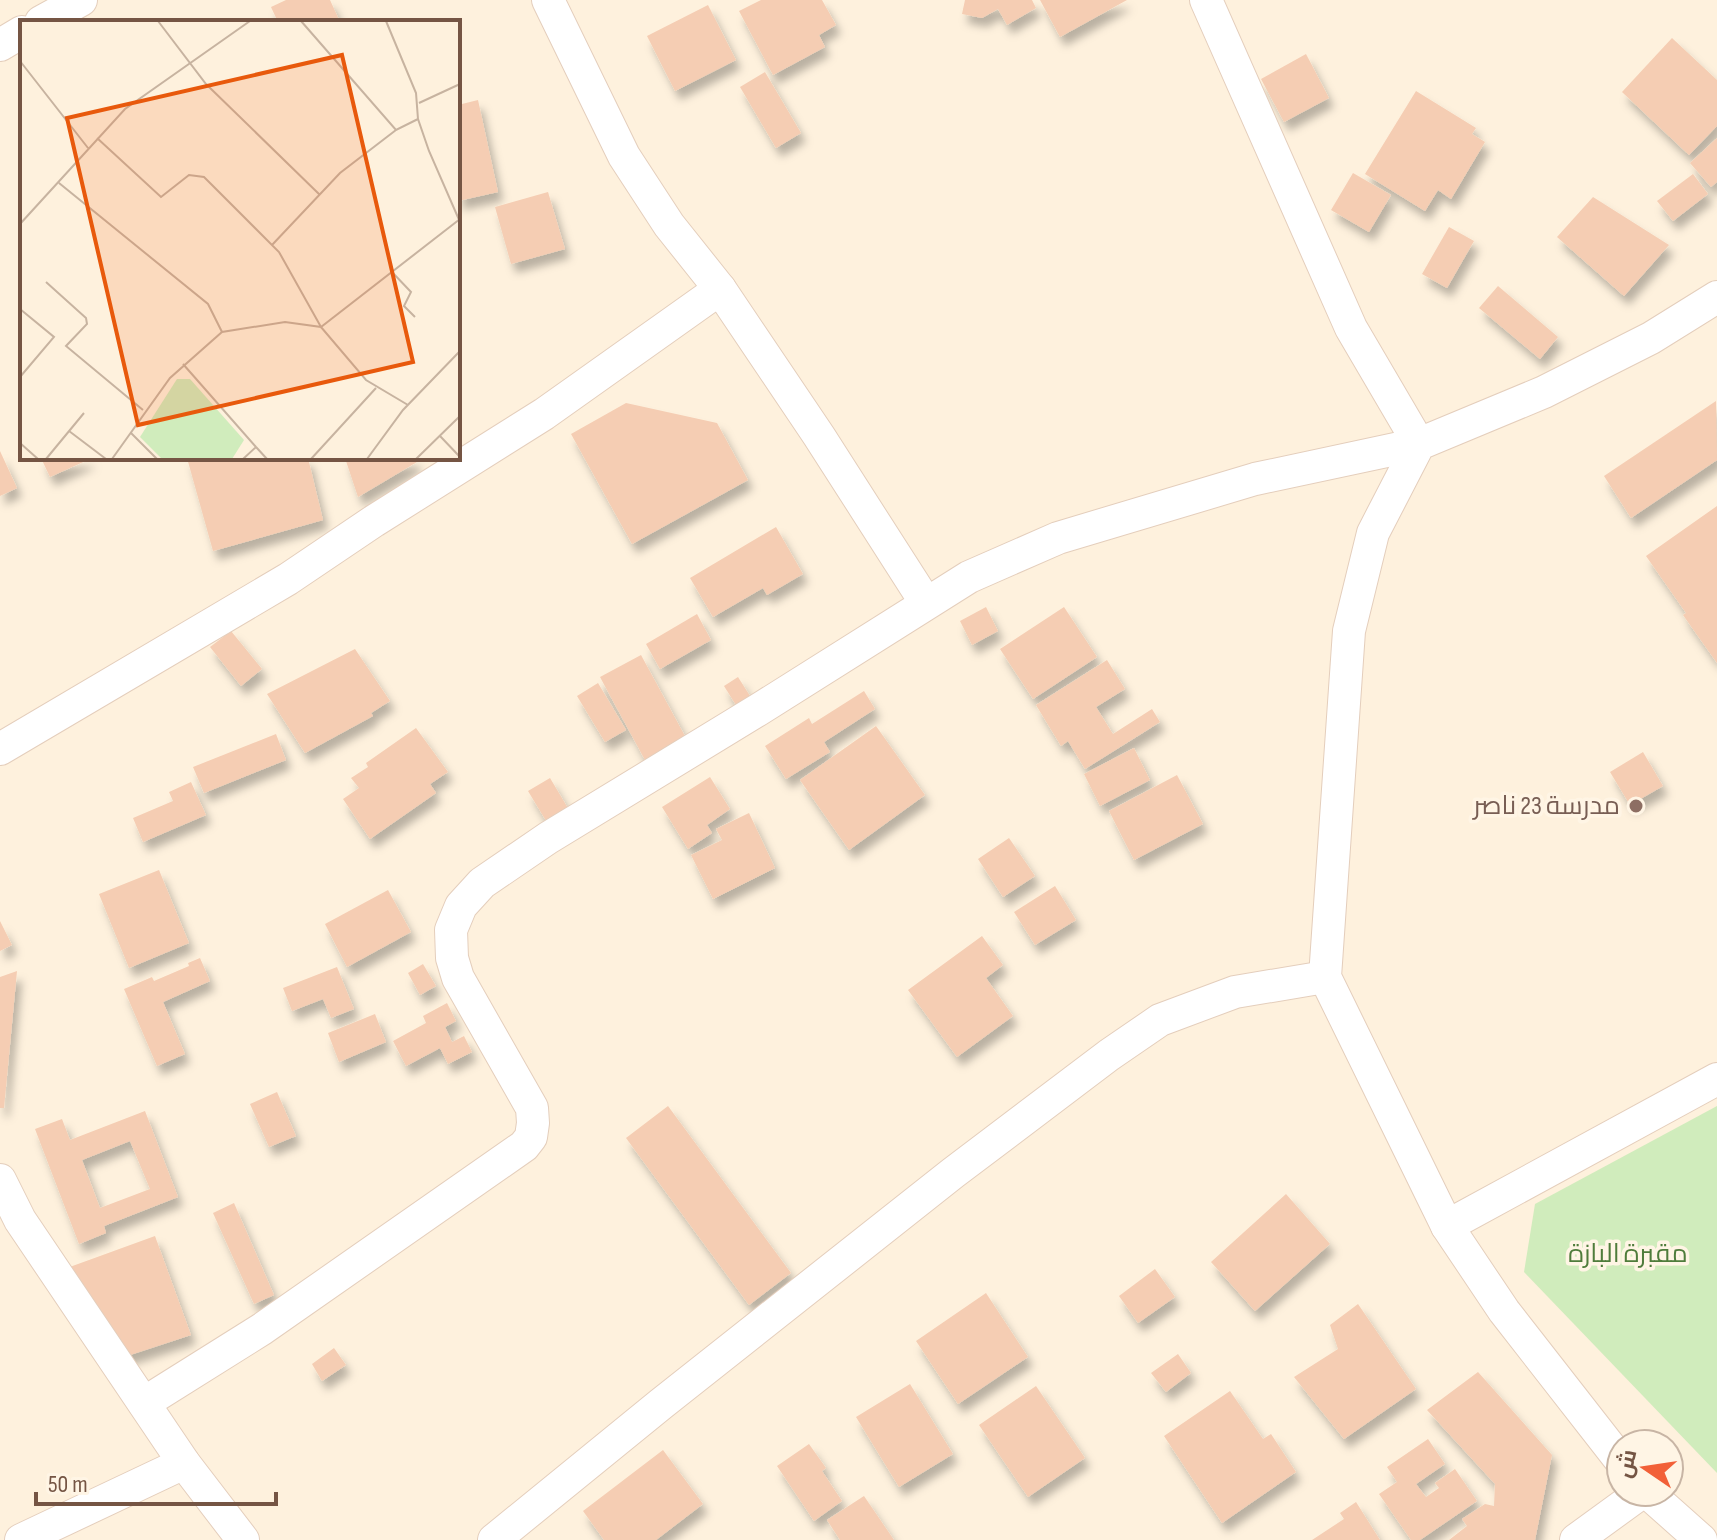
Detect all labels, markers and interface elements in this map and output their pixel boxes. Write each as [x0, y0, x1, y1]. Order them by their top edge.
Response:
inset map [20, 20, 460, 460]
place label: مدرسة 23 ناصر [1471, 791, 1620, 822]
marker: مدرسة 23 ناصر [1627, 797, 1645, 815]
park label: مقبرة البازة [1568, 1239, 1688, 1270]
north arrow [1605, 1428, 1685, 1508]
text: ش [1611, 1447, 1643, 1481]
scale bar [36, 1456, 276, 1506]
text: 50 m [48, 1470, 88, 1499]

